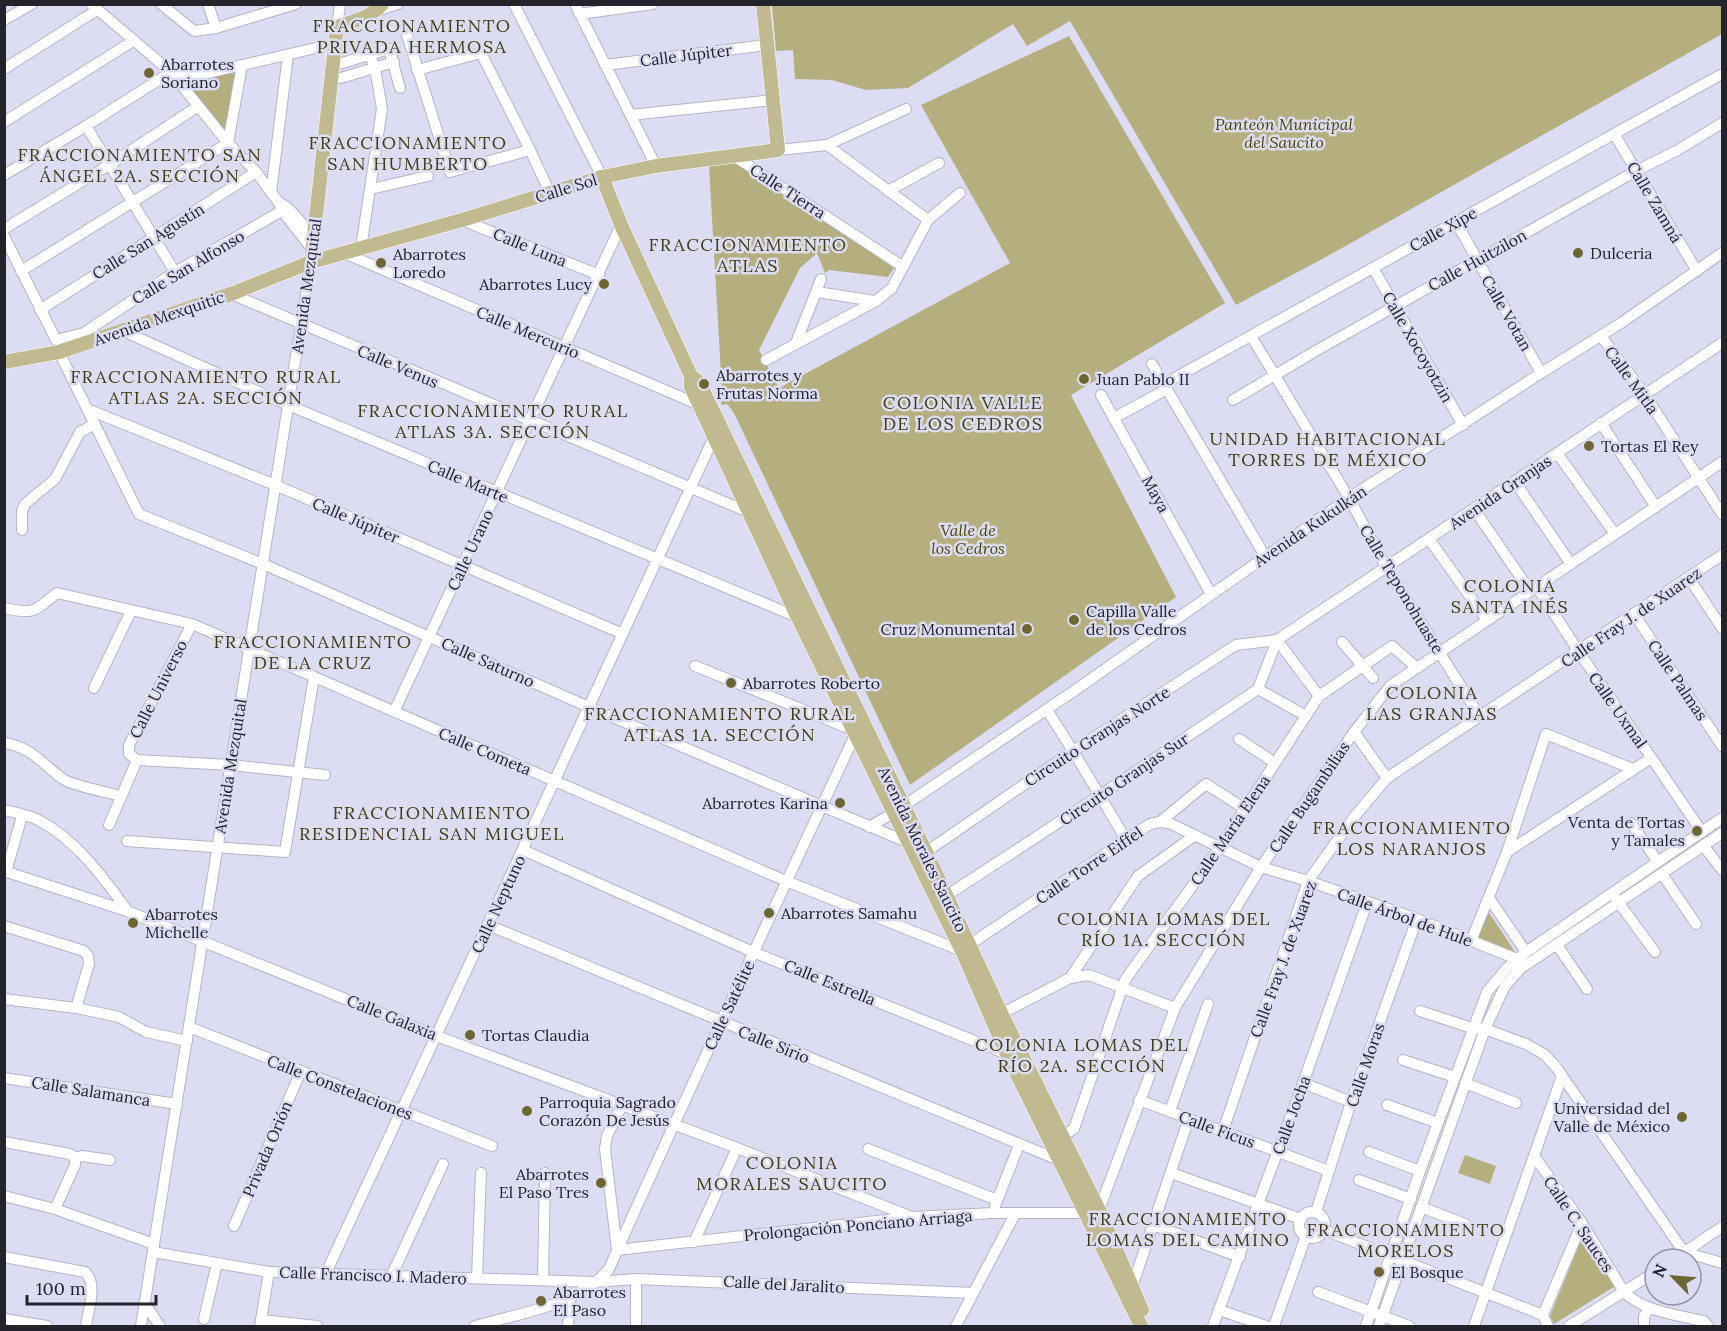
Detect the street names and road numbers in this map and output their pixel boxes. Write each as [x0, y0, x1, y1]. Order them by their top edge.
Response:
street label: Calle Júpiter [639, 39, 733, 71]
street label: Calle Zamná [1623, 158, 1687, 246]
street label: Calle Tierra [746, 159, 830, 223]
street label: Calle Sol [533, 169, 599, 207]
street label: Calle San Agustín [88, 198, 208, 284]
street label: Calle Xipe [1406, 202, 1481, 256]
street label: Avenida Mezquital [286, 217, 325, 356]
street label: Calle Luna [490, 223, 570, 271]
street label: Calle Huitzilon [1424, 225, 1530, 295]
street label: Calle San Alfonso [128, 226, 248, 308]
street label: Calle Votan [1477, 271, 1537, 355]
street label: Avenida Mexquitic [90, 286, 227, 350]
street label: Calle Xocoyotzin [1378, 288, 1458, 406]
street label: Calle Mercurio [473, 301, 583, 363]
street label: Calle Venus [354, 340, 442, 392]
street label: Calle Mitla [1601, 342, 1663, 418]
street label: Avenida Granjas [1444, 450, 1555, 534]
street label: Calle Marte [425, 455, 512, 507]
street label: Maya [1138, 472, 1174, 516]
street label: Avenida Kukulkán [1249, 481, 1371, 572]
street label: Calle Júpiter [309, 493, 403, 547]
street label: Calle Urano [443, 506, 497, 594]
street label: Calle Teponohuaste [1356, 521, 1449, 657]
street label: Calle Fray J. de Xuarez [1557, 562, 1705, 672]
street label: Calle Saturno [438, 633, 538, 691]
street label: Calle Palmas [1644, 636, 1712, 724]
street label: Calle Universo [125, 637, 191, 741]
street label: Calle Uxmal [1584, 668, 1652, 752]
street label: Circuito Granjas Norte [1021, 681, 1174, 790]
street label: Avenida Mezquital [209, 697, 251, 836]
street label: Calle Cometa [436, 722, 534, 780]
street label: Circuito Granjas Sur [1056, 728, 1192, 830]
street label: Calle Bugambilias [1264, 737, 1354, 857]
street label: Avenida Morales Saucito [874, 762, 972, 935]
street label: Calle María Elena [1186, 771, 1274, 889]
street label: Calle Torre Eiffel [1032, 822, 1146, 908]
street label: Calle Neptuno [467, 852, 529, 956]
street label: Calle Fray J. de Xuarez [1245, 878, 1321, 1040]
street label: Calle Árbol de Hule [1335, 883, 1476, 951]
street label: Calle Estrella [781, 955, 879, 1009]
street label: Calle Satélite [699, 956, 759, 1053]
street label: Calle Galaxia [344, 990, 440, 1044]
street label: Calle Moras [1341, 1020, 1389, 1110]
street label: Calle Sirio [735, 1021, 813, 1067]
street label: Calle Constelaciones [264, 1050, 416, 1124]
street label: Calle Salamanca [30, 1072, 152, 1110]
street label: Calle Jocha [1267, 1073, 1315, 1157]
street label: Privada Orión [238, 1098, 296, 1200]
street label: Calle Ficus [1176, 1106, 1258, 1152]
street label: Calle C. Sauces [1539, 1172, 1619, 1276]
street label: Prolongación Ponciano Arriaga [743, 1205, 973, 1245]
street label: Calle Francisco I. Madero [279, 1262, 467, 1288]
street label: Calle del Jaralito [723, 1271, 845, 1297]

